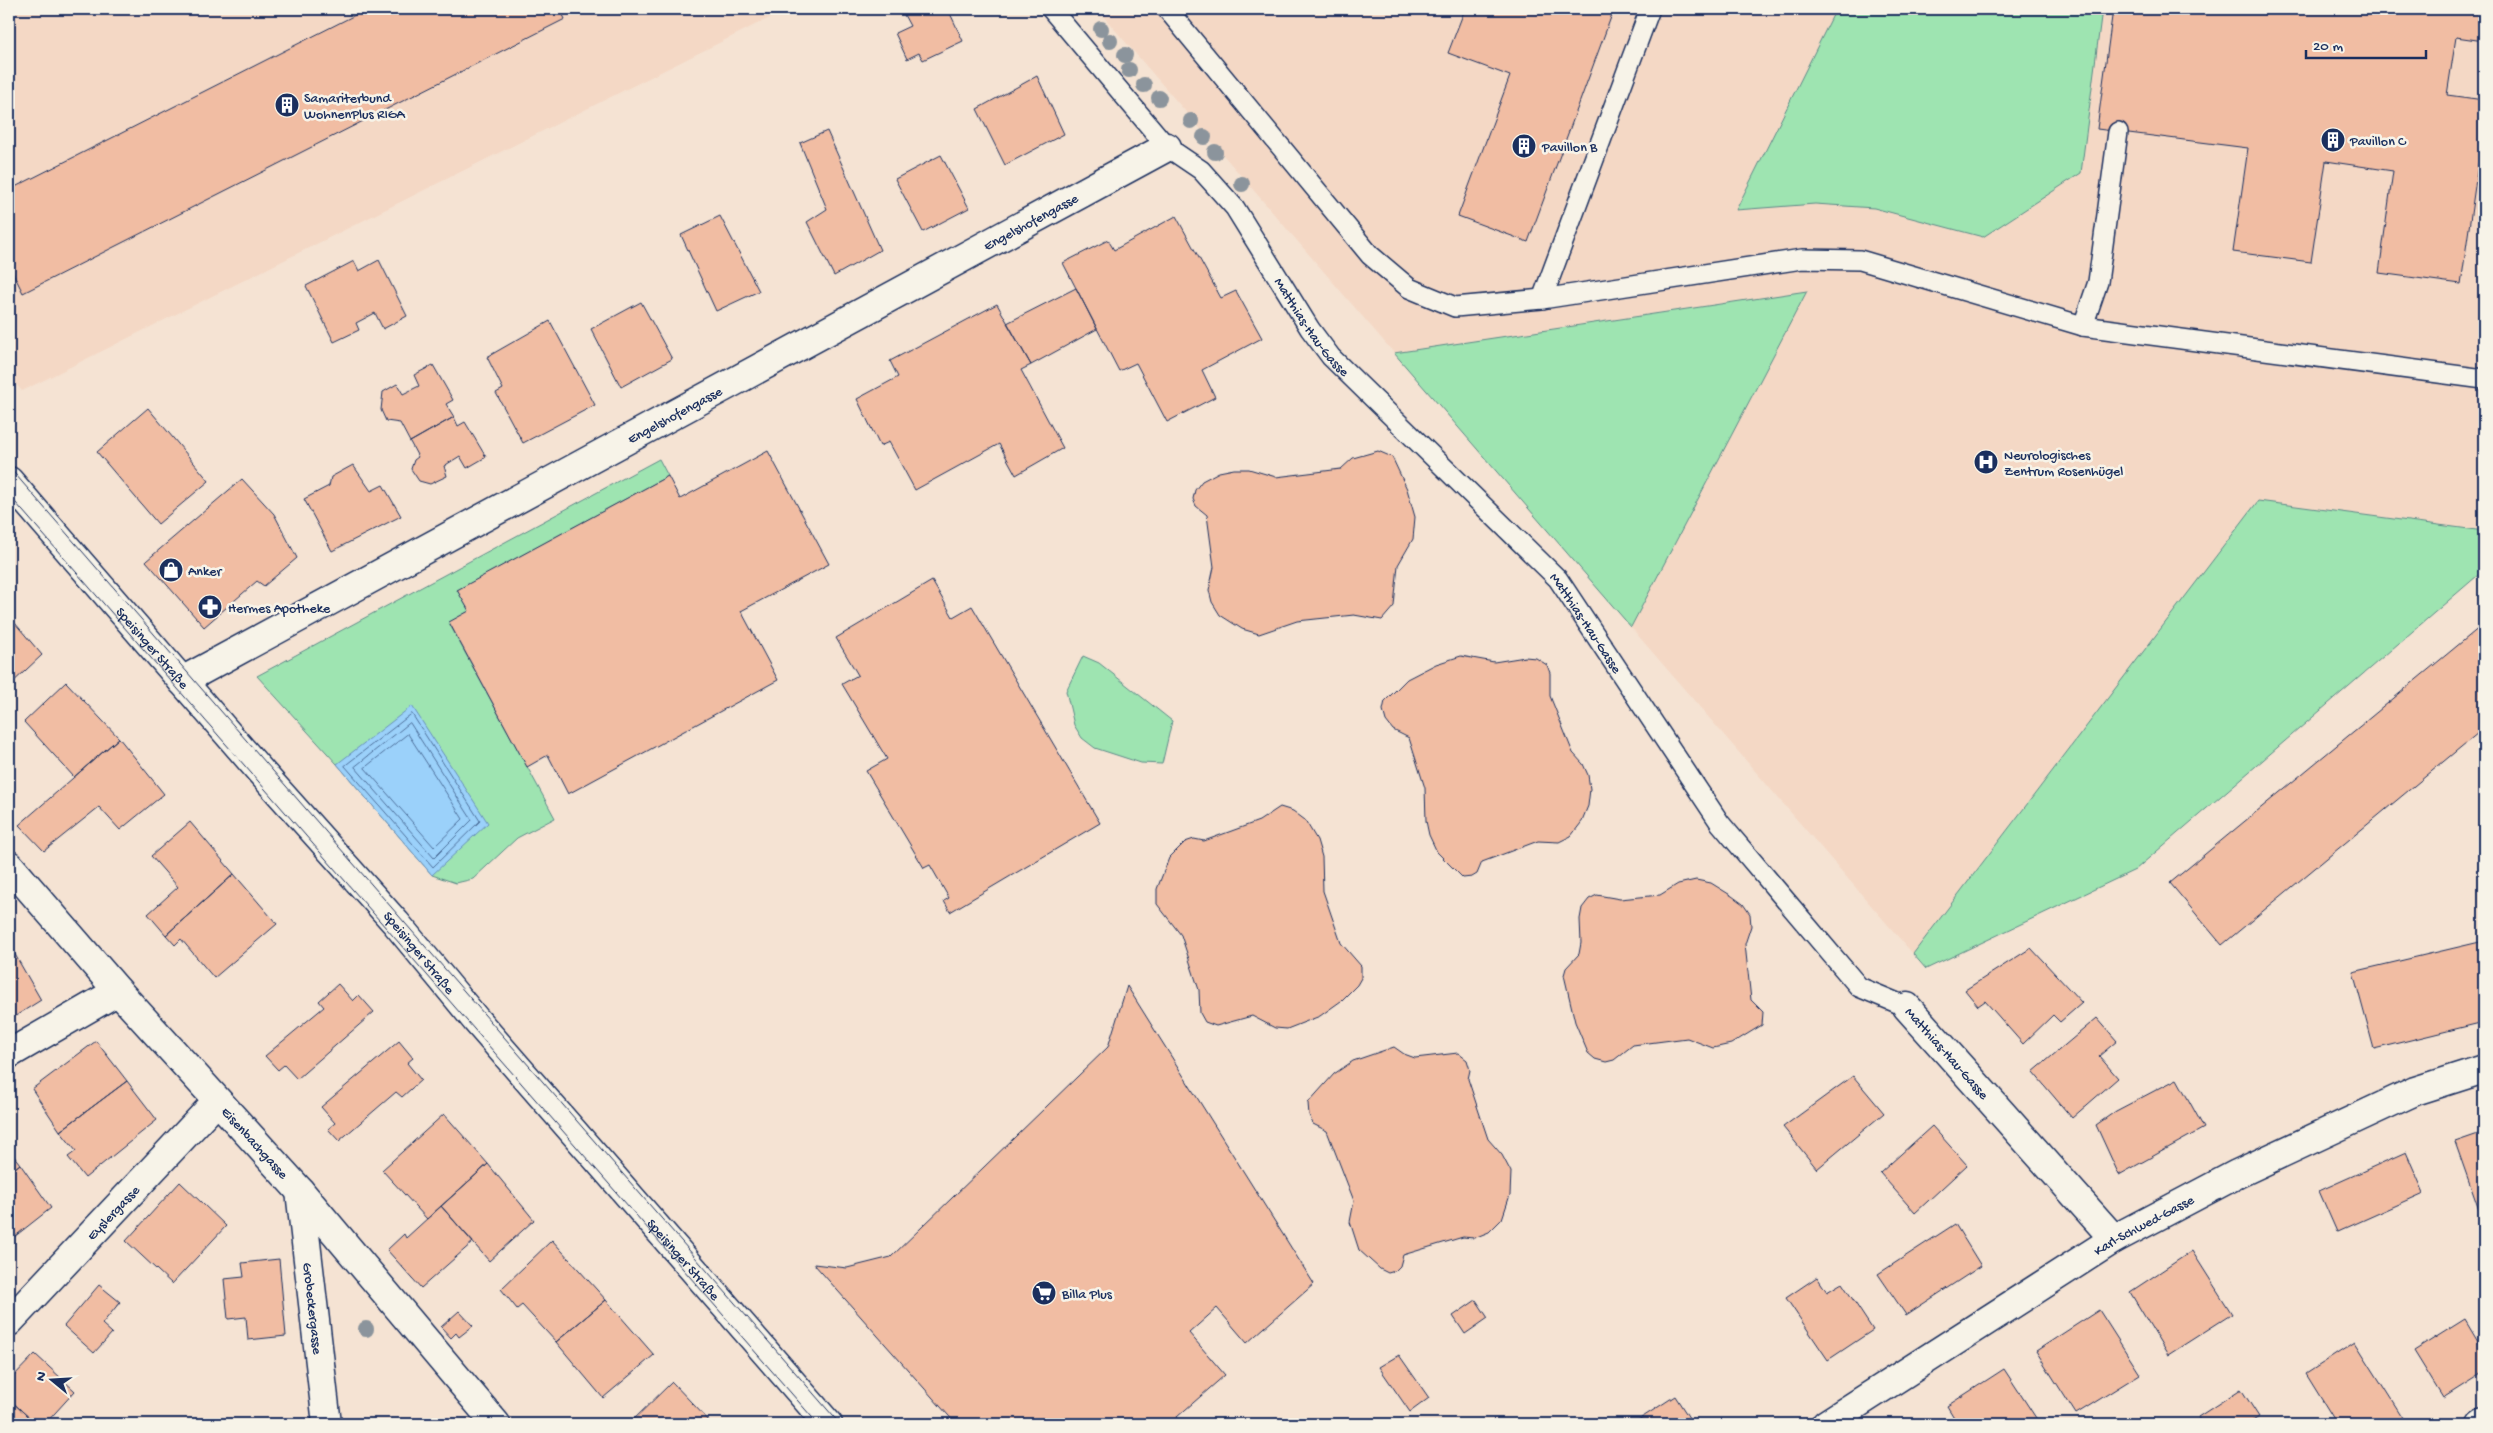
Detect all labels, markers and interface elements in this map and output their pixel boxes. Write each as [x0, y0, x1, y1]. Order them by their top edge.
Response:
scale bar [2306, 28, 2426, 60]
text: 20 m [2313, 38, 2343, 56]
place label: Samariterbund WohnenPlus RIGA [304, 91, 406, 124]
building icon: Samariterbund WohnenPlus RIGA [274, 92, 300, 118]
building icon: Pavillon C [2320, 127, 2346, 153]
building icon: Pavillon B [1511, 133, 1537, 159]
place label: Pavillon C [2349, 134, 2407, 151]
place label: Pavillon B [1541, 140, 1598, 157]
street label: Engelshofengasse [981, 190, 1082, 256]
street label: Matthias-Hau-Gasse [1269, 275, 1352, 382]
street label: Engelshofengasse [625, 383, 726, 449]
place label: Neurologisches Zentrum Rosenhügel [2004, 448, 2123, 481]
hospital icon: Neurologisches Zentrum Rosenhügel [1973, 449, 1999, 475]
shop icon: Anker [158, 557, 184, 583]
place label: Anker [188, 564, 222, 581]
street label: Matthias-Hau-Gasse [1545, 570, 1625, 678]
pharmacy icon: Hermes Apotheke [197, 594, 223, 620]
place label: Hermes Apotheke [228, 601, 331, 618]
street label: Speisinger Straße [111, 605, 192, 694]
street label: Speisinger Straße [379, 909, 458, 999]
street label: Matthias-Hau-Gasse [1900, 1005, 1992, 1104]
street label: Eisenbachgasse [217, 1104, 291, 1184]
street label: Eyslergasse [84, 1182, 145, 1245]
street label: Karl-Schwed-Gasse [2091, 1192, 2198, 1261]
street label: Speisinger Straße [642, 1216, 723, 1305]
street label: Grobeckergasse [297, 1262, 325, 1356]
supermarket icon: Billa Plus [1031, 1280, 1057, 1306]
place label: Billa Plus [1061, 1287, 1113, 1304]
north arrow [28, 1356, 78, 1406]
text: N [33, 1370, 52, 1384]

